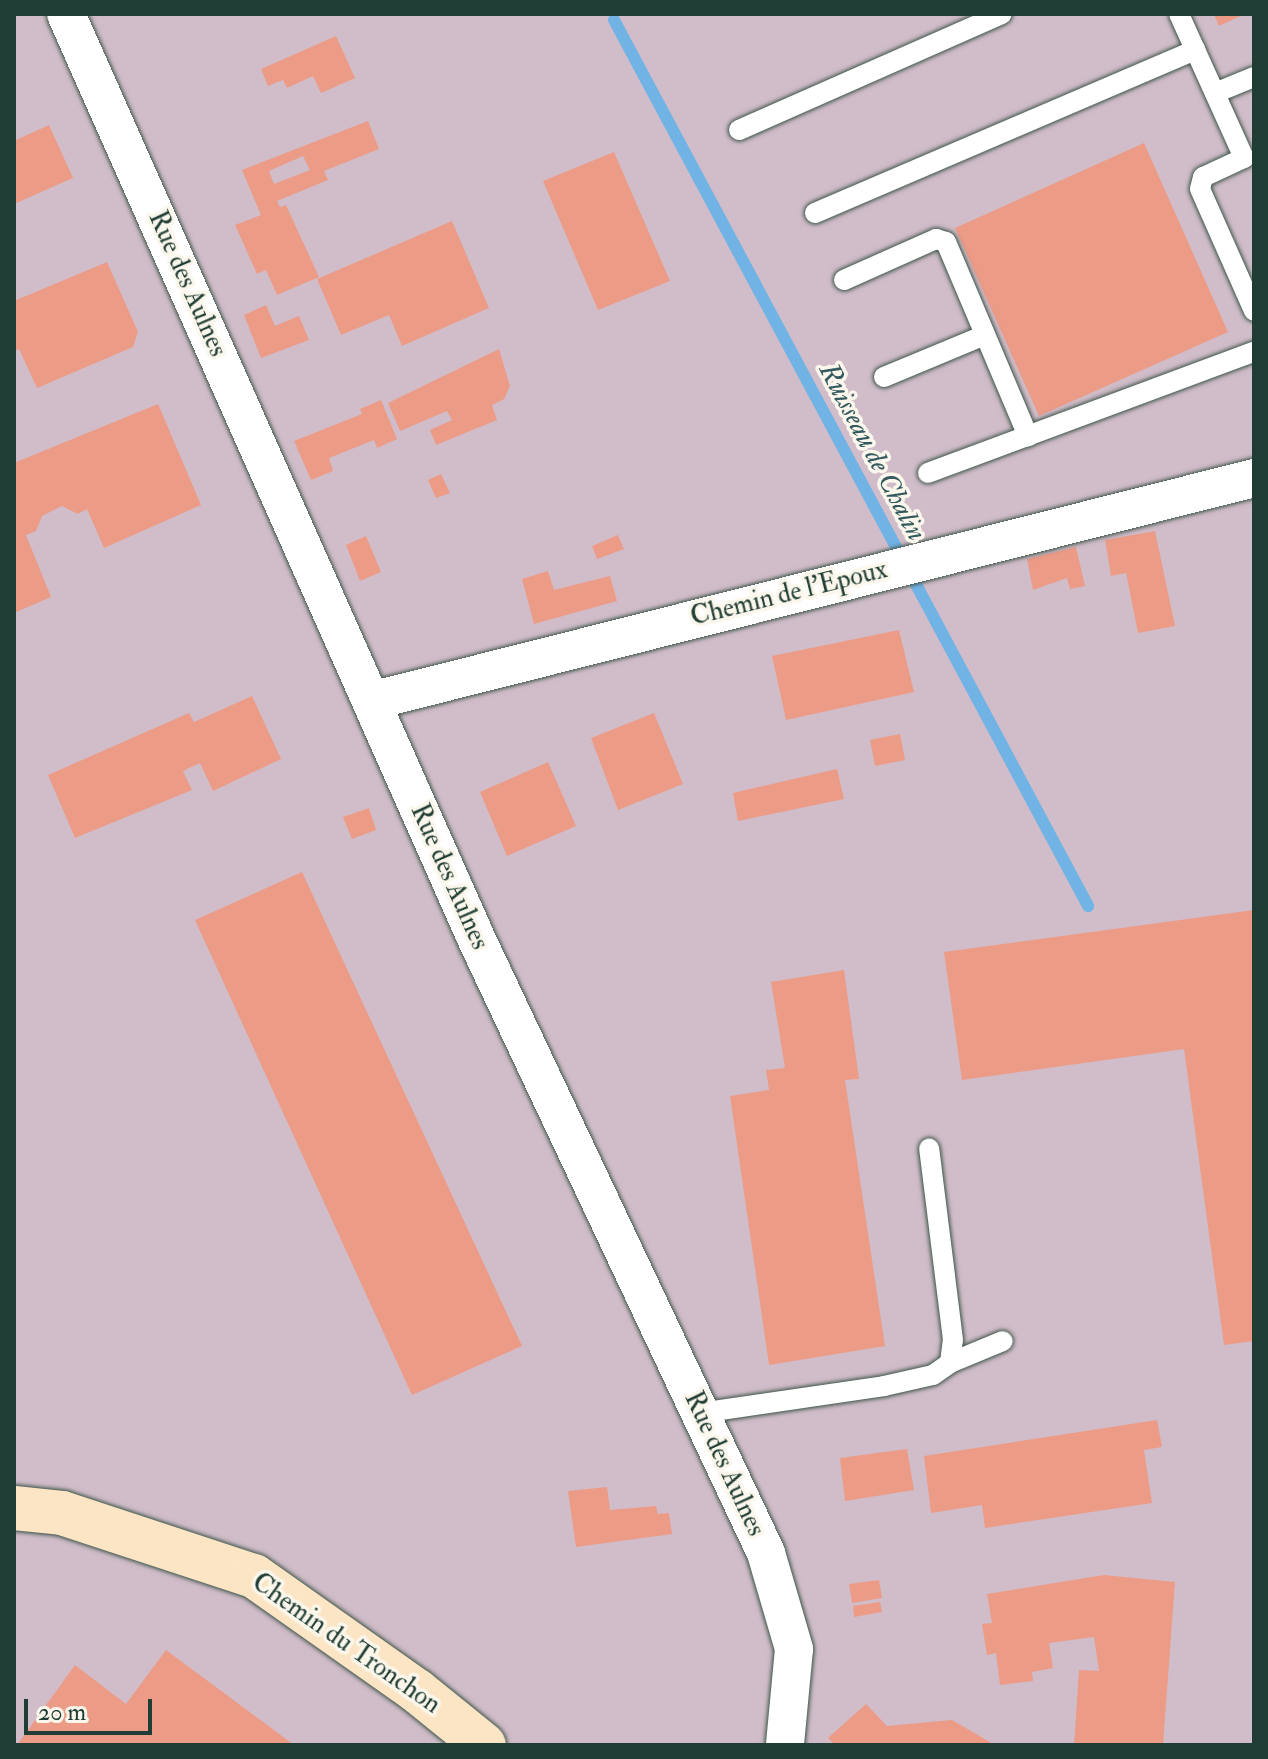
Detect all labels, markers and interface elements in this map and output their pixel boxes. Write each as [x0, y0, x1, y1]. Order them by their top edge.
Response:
street label: Rue des Aulnes [141, 206, 233, 362]
water label: Ruisseau de Chalin [811, 357, 933, 547]
street label: Chemin de l'Epoux [688, 555, 890, 633]
street label: Rue des Aulnes [403, 799, 495, 955]
street label: Rue des Aulnes [677, 1387, 771, 1541]
street label: Chemin du Tronchon [246, 1567, 446, 1721]
scale bar [28, 1683, 156, 1733]
text: 20 m [38, 1697, 86, 1728]

